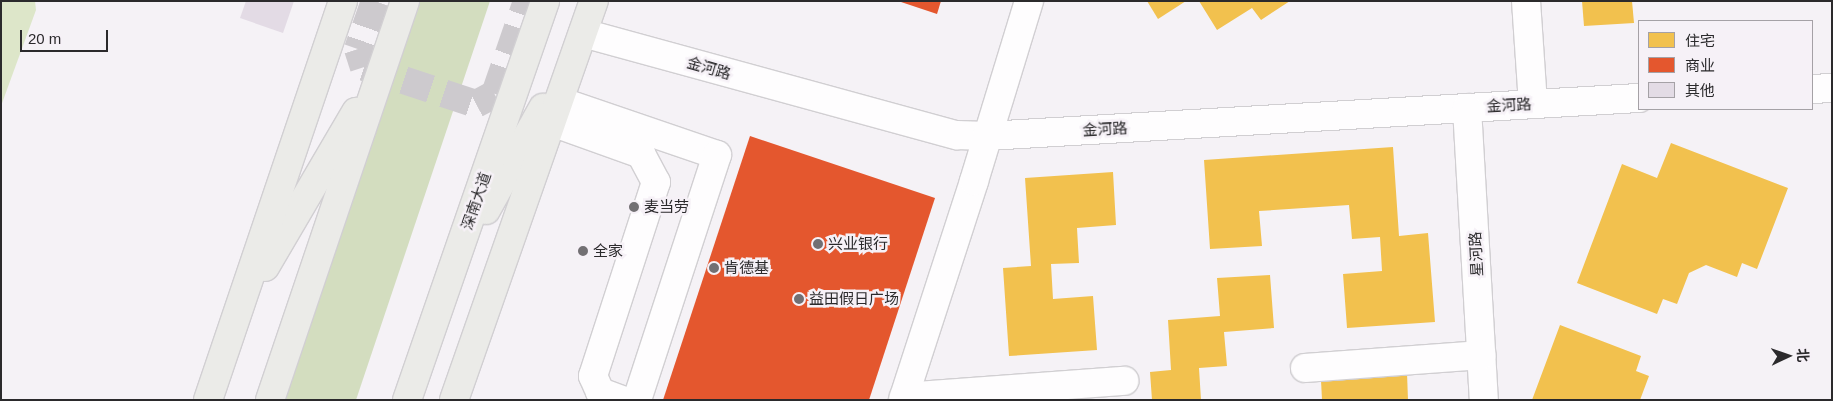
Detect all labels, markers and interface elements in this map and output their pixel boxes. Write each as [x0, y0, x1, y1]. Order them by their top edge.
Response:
scale bar [22, 20, 110, 52]
legend [1638, 20, 1813, 110]
text: 20 m [28, 30, 61, 47]
text: 住宅 [1685, 32, 1715, 49]
street label: 金河路 [685, 53, 733, 83]
text: 商业 [1685, 57, 1715, 74]
text: 其他 [1685, 82, 1715, 99]
street label: 金河路 [1486, 95, 1532, 115]
street label: 金河路 [1082, 119, 1128, 139]
street label: 深南大道 [458, 170, 494, 232]
place label: 麦当劳 [644, 198, 689, 216]
marker: 麦当劳 [628, 201, 640, 213]
street label: 星河路 [1466, 231, 1486, 277]
place label: 兴业银行 [828, 235, 888, 253]
marker: 兴业银行 [812, 238, 824, 250]
place label: 全家 [593, 242, 623, 260]
marker: 全家 [577, 245, 589, 257]
place label: 肯德基 [724, 259, 769, 277]
marker: 肯德基 [708, 262, 720, 274]
place label: 益田假日广场 [809, 290, 899, 308]
marker: 益田假日广场 [793, 293, 805, 305]
north arrow [1763, 331, 1813, 381]
text: 北 [1795, 348, 1811, 363]

